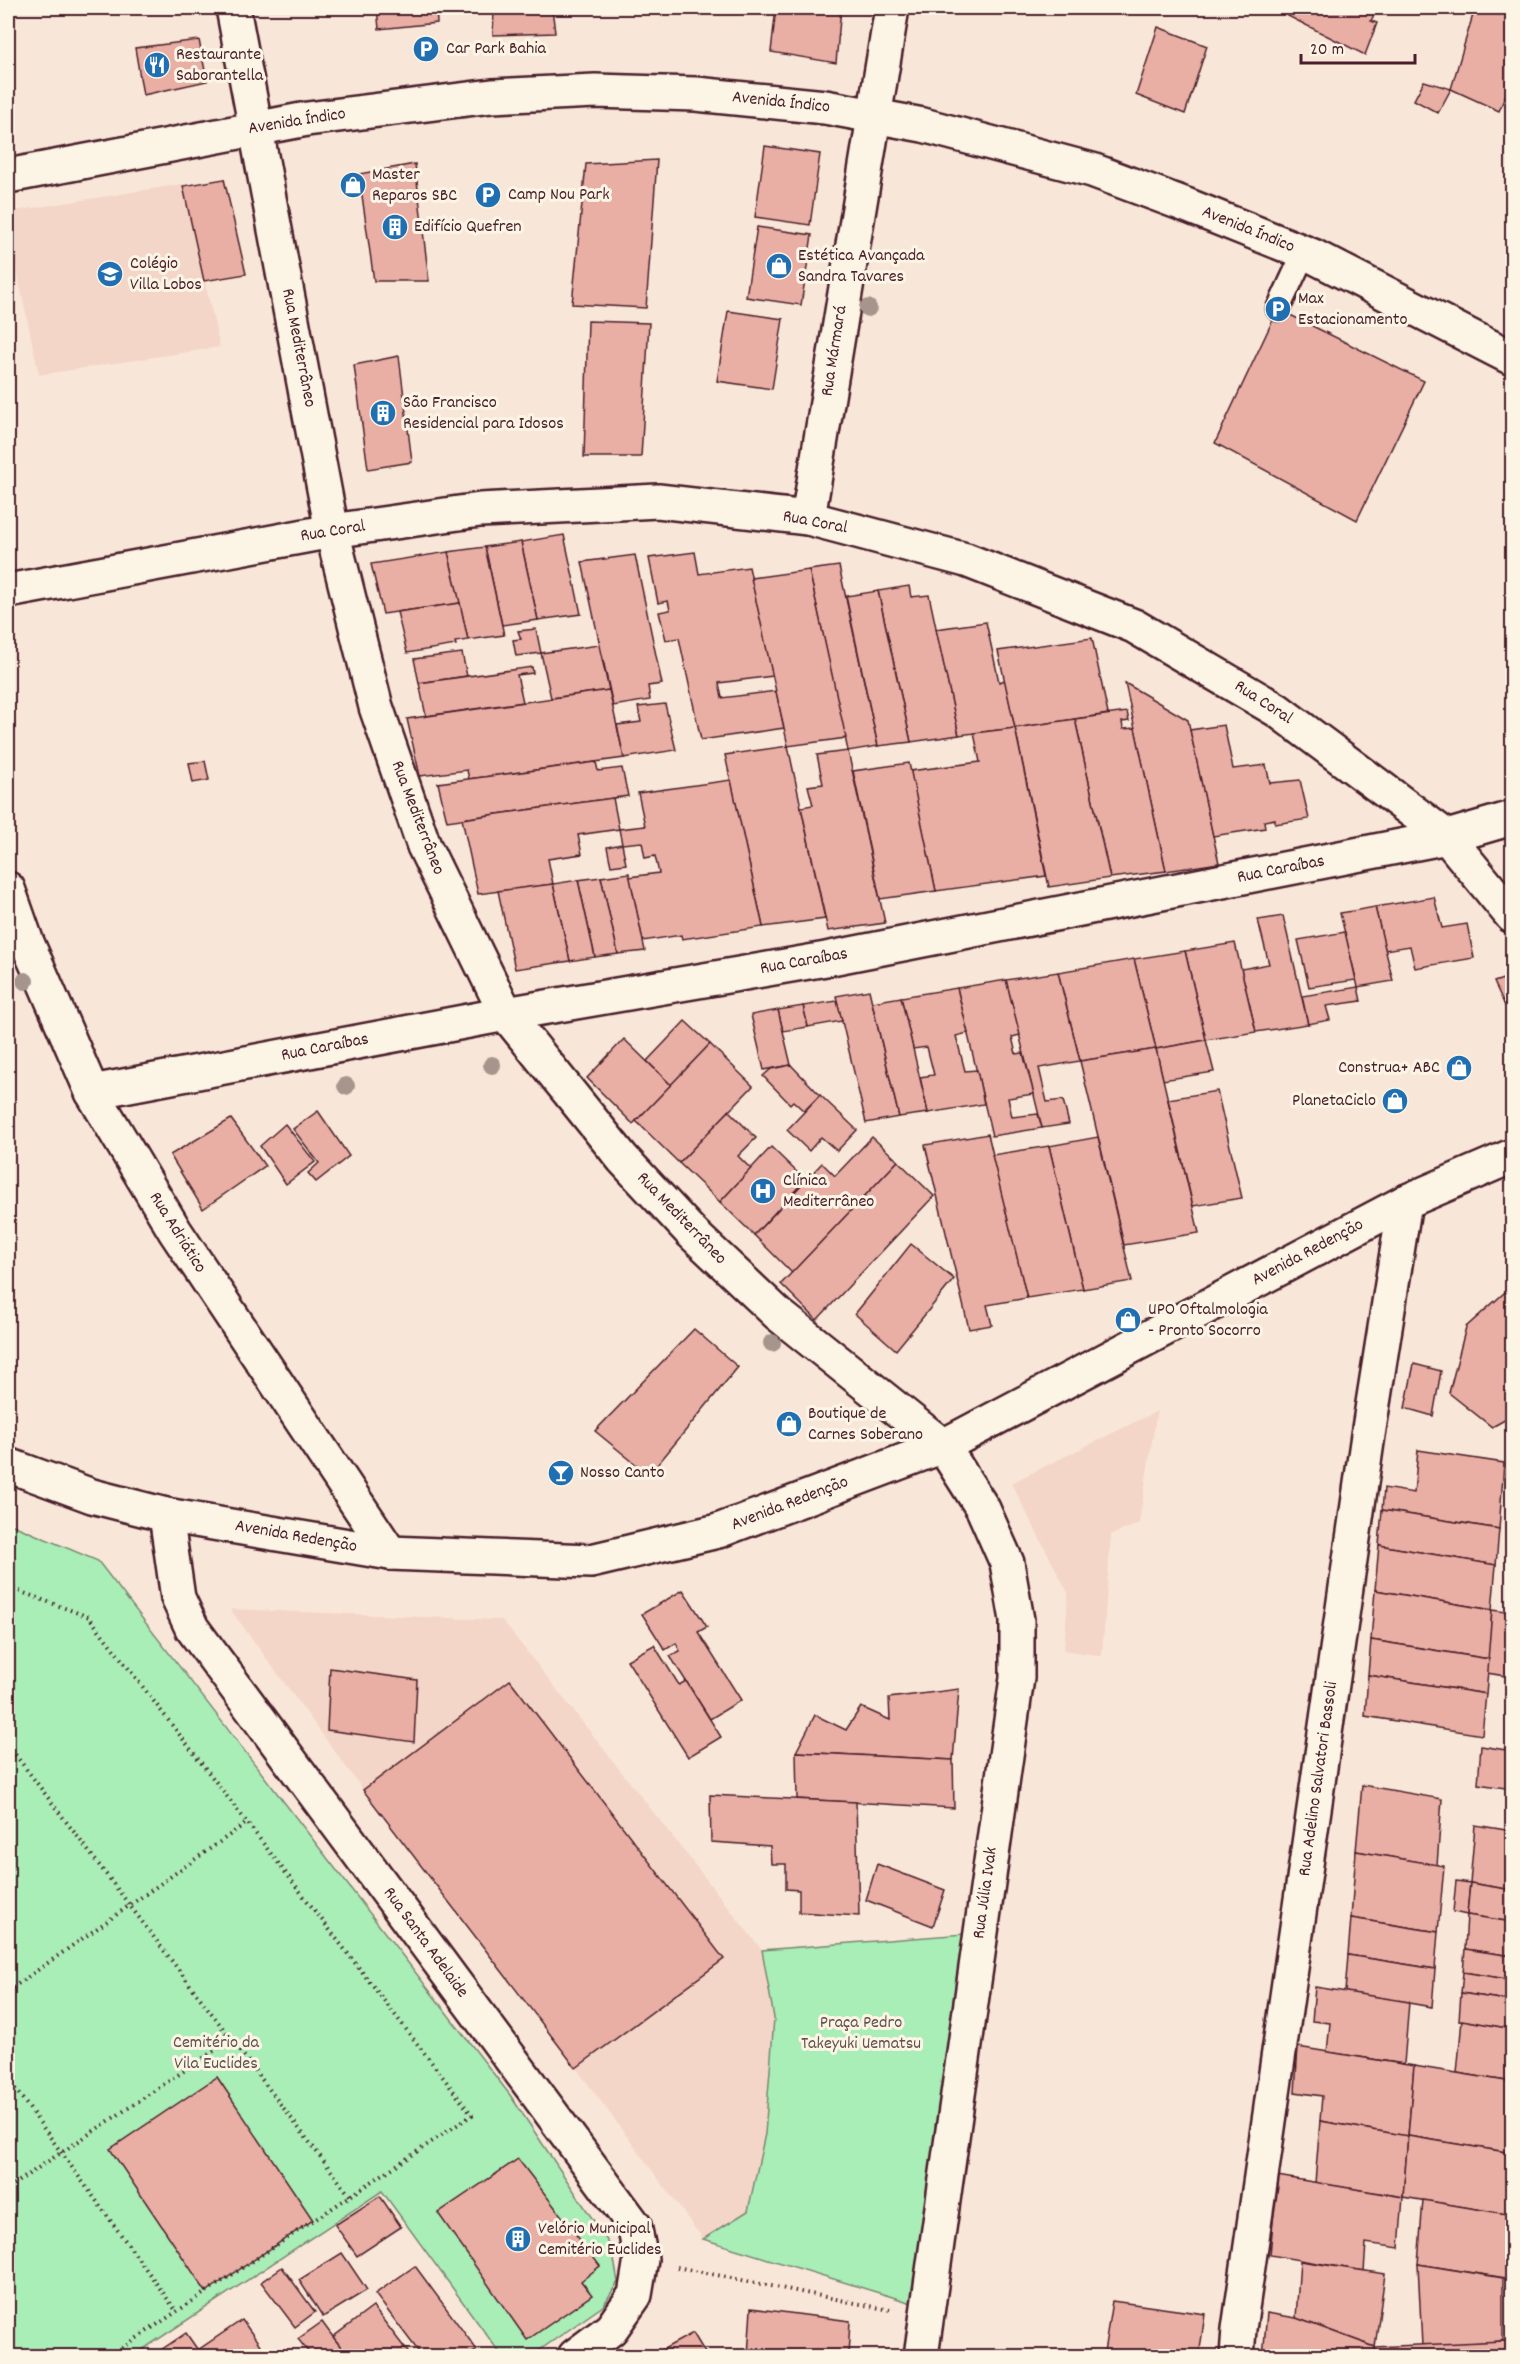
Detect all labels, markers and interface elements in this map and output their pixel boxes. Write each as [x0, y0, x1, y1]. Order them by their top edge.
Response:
scale bar [1301, 27, 1415, 65]
parking icon: Car Park Bahia [411, 34, 441, 64]
place label: Car Park Bahia [446, 37, 546, 62]
text: 20 m [1310, 38, 1344, 63]
place label: Restaurante Saborantella [176, 43, 264, 89]
restaurant icon: Restaurante Saborantella [142, 50, 172, 80]
street label: Avenida Índico [731, 85, 831, 121]
street label: Avenida Índico [247, 102, 347, 142]
place label: Master Reparos SBC [372, 163, 457, 209]
shop icon: Master Reparos SBC [338, 170, 368, 200]
parking icon: Camp Nou Park [473, 180, 503, 210]
place label: Camp Nou Park [508, 183, 610, 208]
street label: Avenida Índico [1198, 200, 1298, 260]
building icon: Edifício Quefren [380, 212, 410, 242]
place label: Edifício Quefren [414, 215, 522, 240]
place label: Estética Avançada Sandra Tavares [798, 244, 925, 290]
shop icon: Estética Avançada Sandra Tavares [764, 251, 794, 281]
place label: Colégio Villa Lobos [130, 252, 202, 298]
school or university icon: Colégio Villa Lobos [95, 259, 125, 289]
street label: Rua Mediterrâneo [274, 287, 322, 409]
place label: Max Estacionamento [1298, 287, 1407, 333]
parking icon: Max Estacionamento [1263, 294, 1293, 324]
street label: Rua Mármará [815, 304, 855, 398]
place label: São Francisco Residencial para Idosos [403, 391, 564, 437]
building icon: São Francisco Residencial para Idosos [368, 398, 398, 428]
street label: Rua Coral [781, 504, 850, 542]
street label: Rua Coral [299, 514, 368, 549]
street label: Rua Coral [1229, 675, 1298, 732]
street label: Rua Mediterrâneo [384, 757, 450, 879]
street label: Rua Caraíbas [1235, 849, 1327, 891]
street label: Rua Caraíbas [758, 942, 850, 982]
street label: Rua Caraíbas [279, 1027, 371, 1069]
shop icon: Construa+ ABC [1444, 1053, 1474, 1083]
place label: Construa+ ABC [1338, 1056, 1440, 1081]
shop icon: PlanetaCiclo [1380, 1086, 1410, 1116]
place label: PlanetaCiclo [1292, 1089, 1376, 1114]
street label: Rua Mediterrâneo [630, 1167, 732, 1271]
place label: Clínica Mediterrâneo [783, 1169, 874, 1215]
hospital icon: Clínica Mediterrâneo [748, 1176, 778, 1206]
street label: Rua Adriático [142, 1188, 212, 1278]
street label: Avenida Redenção [1248, 1213, 1368, 1293]
place label: UPO Oftalmologia - Pronto Socorro [1148, 1298, 1268, 1344]
shop icon: UPO Oftalmologia - Pronto Socorro [1113, 1305, 1143, 1335]
place label: Boutique de Carnes Soberano [808, 1402, 923, 1448]
shop icon: Boutique de Carnes Soberano [774, 1409, 804, 1439]
bar icon: Nosso Canto [546, 1458, 576, 1488]
place label: Nosso Canto [580, 1461, 665, 1486]
street label: Avenida Redenção [728, 1470, 852, 1538]
street label: Avenida Redenção [233, 1514, 359, 1560]
street label: Rua Adelino Salvatori Bassoli [1293, 1680, 1345, 1878]
street label: Rua Júlia Ivak [967, 1845, 1005, 1941]
street label: Rua Santa Adelaide [376, 1882, 474, 2004]
park label: Praça Pedro Takeyuki Uematsu [801, 2011, 921, 2057]
park label: Cemitério da Vila Euclides [173, 2031, 259, 2077]
place label: Velório Municipal Cemitério Euclides [538, 2217, 662, 2263]
building icon: Velório Municipal Cemitério Euclides [503, 2224, 533, 2254]

